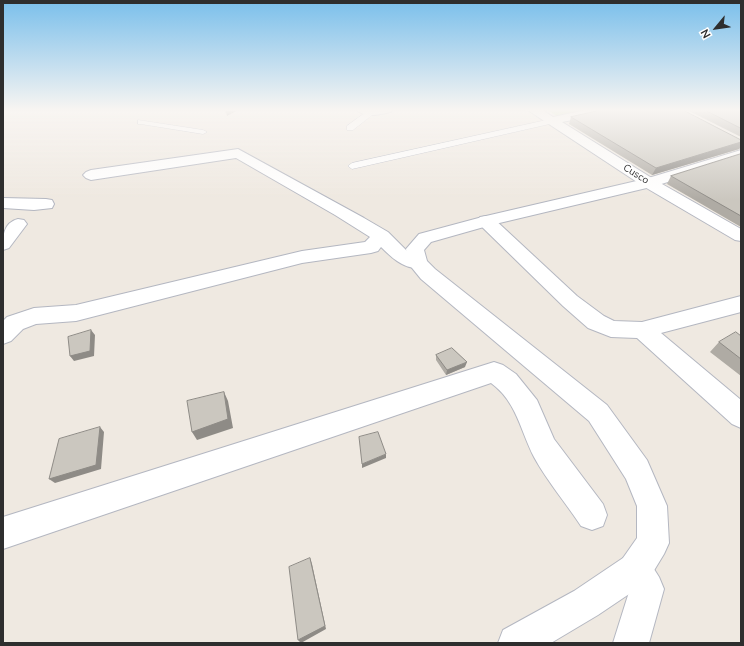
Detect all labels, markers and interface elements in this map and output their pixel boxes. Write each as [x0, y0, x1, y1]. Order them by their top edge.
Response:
north arrow [696, 8, 736, 48]
text: N [697, 27, 714, 41]
street label: Cusco [621, 161, 651, 187]

